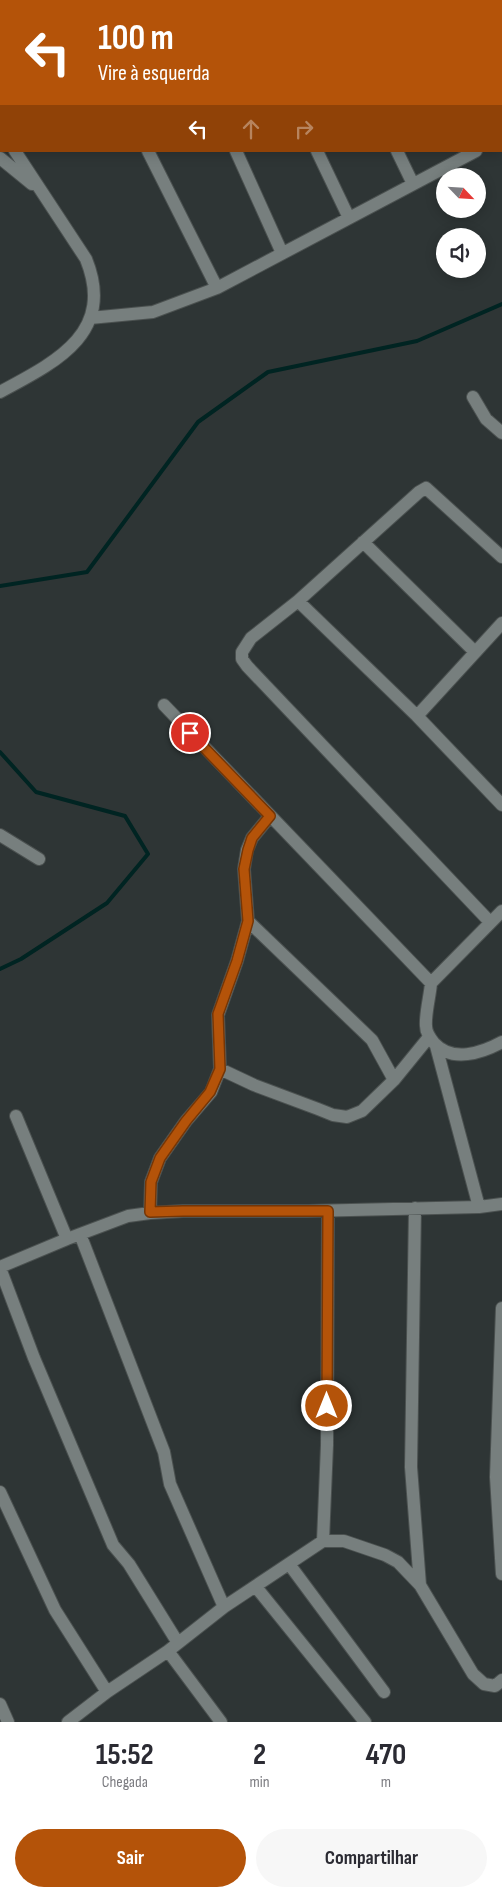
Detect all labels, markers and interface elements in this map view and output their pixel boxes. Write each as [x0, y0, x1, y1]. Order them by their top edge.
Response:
text: 100 m [98, 17, 174, 60]
icon: left [15, 20, 80, 85]
text: Vire à esquerda [98, 60, 210, 87]
icon: left [184, 115, 212, 143]
icon: ahead [237, 115, 265, 143]
icon: right [290, 115, 318, 143]
north arrow [436, 168, 486, 218]
map controls [436, 168, 486, 278]
button: sound [436, 228, 486, 278]
pin [169, 712, 211, 754]
icon: arrive [176, 719, 204, 747]
position arrow [300, 1379, 352, 1431]
text: 15:52 [96, 1737, 154, 1773]
text: 2 [253, 1737, 266, 1773]
text: 470 [365, 1737, 406, 1773]
text: Chegada [102, 1773, 148, 1792]
text: min [250, 1773, 270, 1792]
text: m [381, 1773, 391, 1792]
button: Sair [15, 1829, 246, 1887]
button: Compartilhar [256, 1829, 487, 1887]

